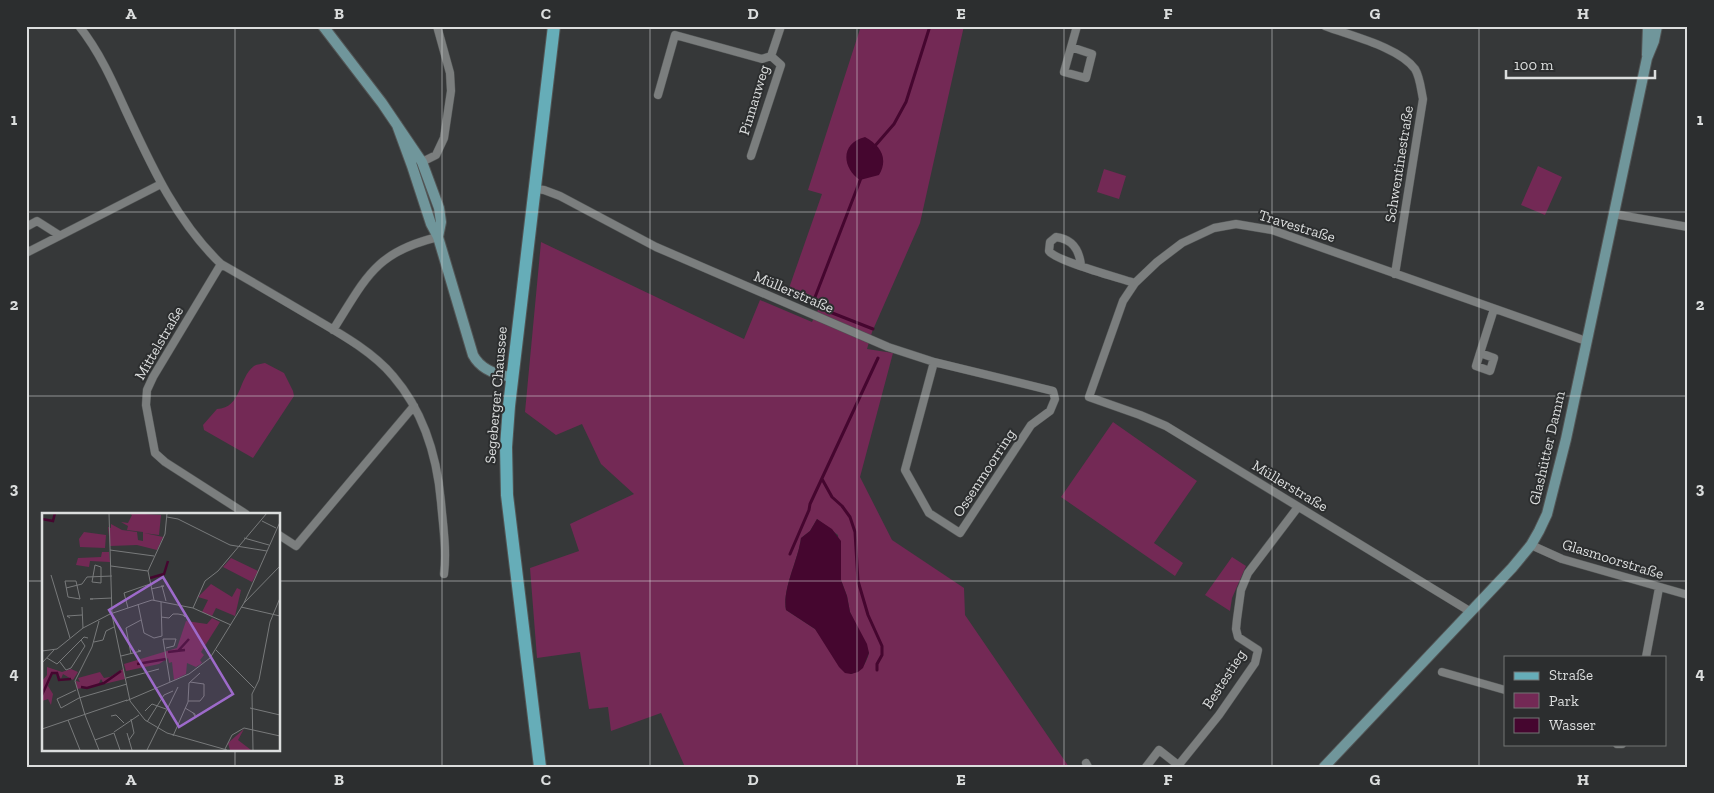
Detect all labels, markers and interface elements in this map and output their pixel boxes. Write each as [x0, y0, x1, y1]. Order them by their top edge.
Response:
text: A [126, 4, 137, 23]
text: B [334, 4, 344, 23]
text: C [541, 4, 551, 23]
text: D [747, 4, 759, 23]
text: E [956, 4, 966, 23]
text: F [1163, 4, 1173, 23]
text: G [1370, 4, 1381, 23]
text: H [1577, 4, 1589, 23]
scale bar [1506, 48, 1655, 80]
text: 100 m [1514, 56, 1553, 74]
street label: Pinnauweg [735, 63, 773, 137]
street label: Schwentinestraße [1381, 104, 1417, 224]
text: 1 [11, 110, 18, 129]
text: 1 [1697, 110, 1704, 129]
street label: Travestraße [1256, 206, 1338, 246]
street label: Müllerstraße [751, 267, 837, 317]
text: 2 [10, 295, 19, 314]
text: 2 [1696, 295, 1705, 314]
street label: Mittelstraße [131, 303, 187, 383]
street label: Segeberger Chaussee [481, 326, 511, 464]
street label: Glashütter Damm [1525, 389, 1569, 507]
street label: Ossenmoorring [949, 425, 1019, 521]
street label: Müllerstraße [1249, 456, 1331, 516]
text: 3 [10, 479, 19, 498]
text: 3 [1696, 479, 1705, 498]
inset map [42, 513, 280, 750]
street label: Glasmoorstraße [1560, 535, 1666, 583]
street label: Bestestieg [1198, 646, 1250, 712]
legend [1504, 656, 1666, 746]
text: 4 [9, 664, 19, 683]
text: 4 [1695, 664, 1705, 683]
text: Straße [1549, 666, 1593, 684]
text: Park [1549, 692, 1579, 710]
text: Wasser [1549, 716, 1596, 734]
text: A [126, 770, 137, 789]
text: B [334, 770, 344, 789]
text: C [541, 770, 551, 789]
text: D [747, 770, 759, 789]
text: E [956, 770, 966, 789]
text: F [1163, 770, 1173, 789]
text: G [1370, 770, 1381, 789]
text: H [1577, 770, 1589, 789]

